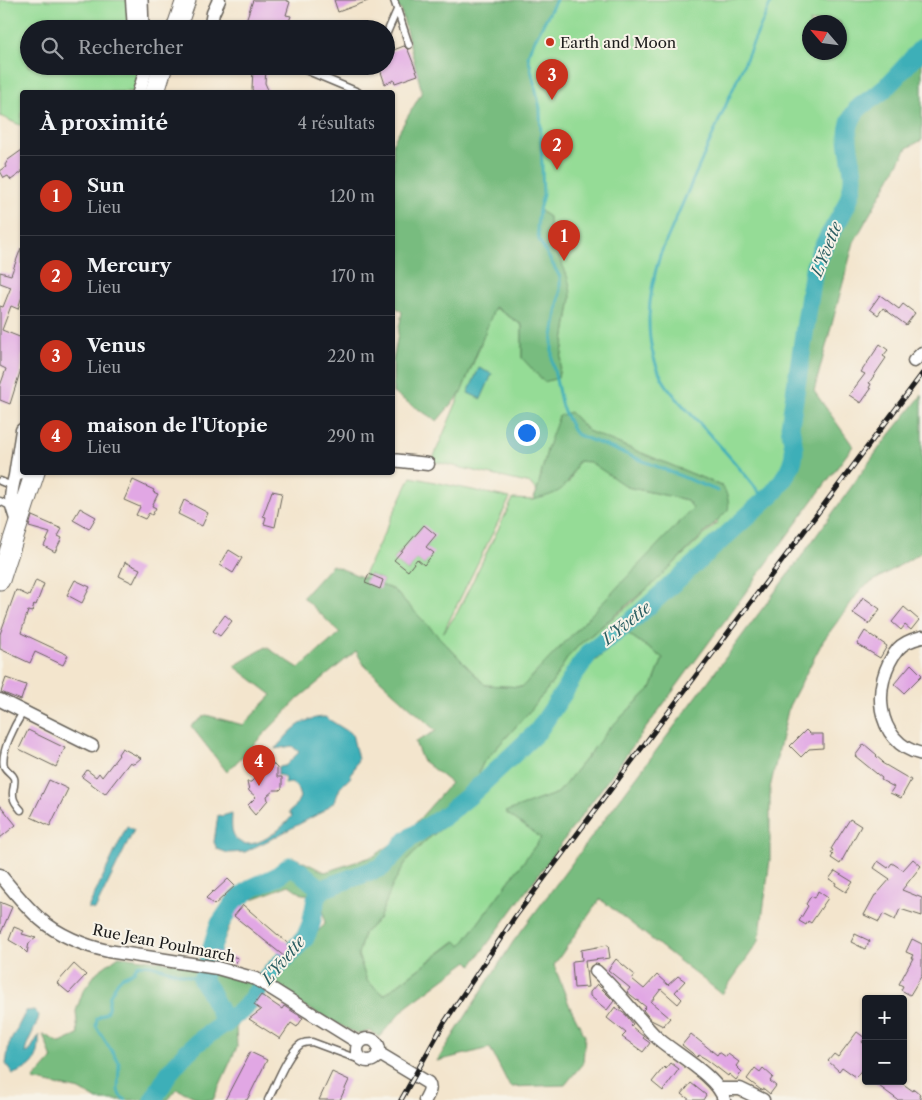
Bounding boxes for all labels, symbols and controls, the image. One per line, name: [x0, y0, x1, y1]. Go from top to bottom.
north arrow: [802, 15, 847, 60]
search box: [20, 20, 395, 75]
place label: Earth and Moon: [560, 33, 677, 52]
icon: search: [38, 34, 66, 62]
text: Rechercher: [78, 36, 183, 59]
marker: Earth and Moon: [544, 36, 556, 48]
pin: 3: [536, 59, 568, 100]
text: À proximité: [40, 110, 168, 135]
text: 4 résultats: [298, 113, 375, 133]
pin: 2: [541, 129, 573, 170]
text: Sun: [87, 174, 125, 197]
text: 1: [52, 186, 60, 206]
text: 120 m: [330, 186, 375, 206]
text: Lieu: [87, 197, 121, 217]
water label: L'Yvette: [805, 218, 846, 281]
pin: 1: [548, 220, 580, 261]
text: Mercury: [87, 254, 171, 277]
text: 2: [51, 266, 61, 286]
text: 170 m: [331, 266, 375, 286]
text: Lieu: [87, 277, 121, 297]
text: Venus: [87, 334, 146, 357]
text: 3: [51, 346, 61, 366]
text: 220 m: [327, 346, 375, 366]
text: Lieu: [87, 357, 121, 377]
text: maison de l'Utopie: [87, 414, 268, 437]
your location: [514, 420, 540, 446]
text: 4: [51, 426, 61, 446]
text: 290 m: [327, 426, 375, 446]
text: Lieu: [87, 437, 121, 457]
water label: L'Yvette: [596, 597, 655, 650]
pin: 4: [243, 745, 275, 786]
street label: Rue Jean Poulmarch: [91, 920, 238, 966]
water label: L'Yvette: [256, 931, 310, 990]
map controls: [862, 995, 907, 1085]
button: +: [862, 995, 907, 1040]
button: −: [862, 1040, 907, 1085]

